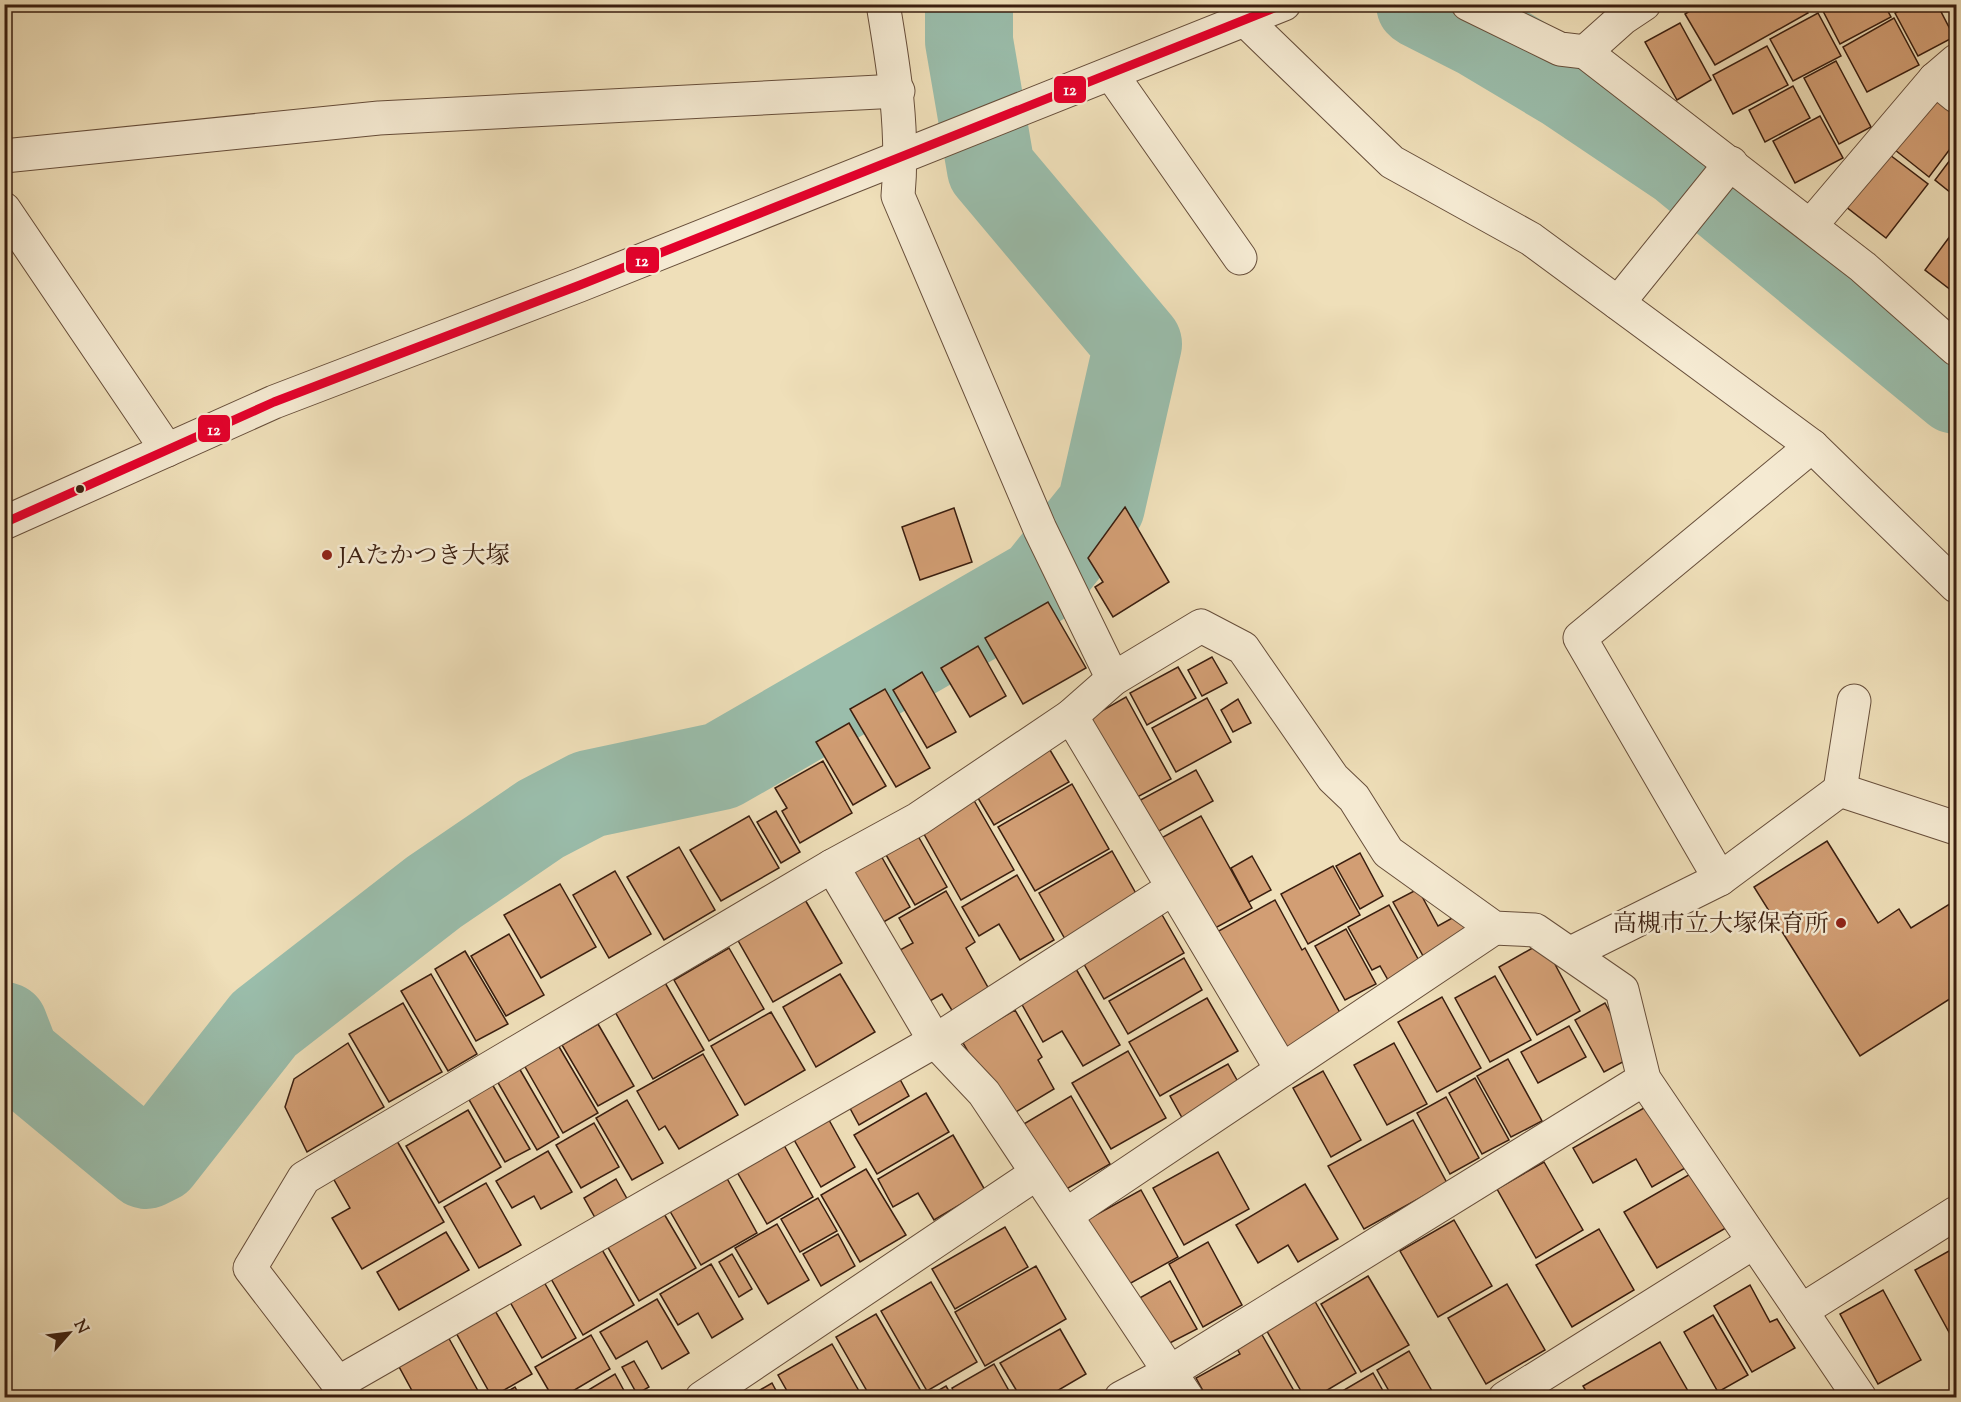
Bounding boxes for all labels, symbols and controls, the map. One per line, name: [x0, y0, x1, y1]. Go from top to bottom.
line badge: 12: [1053, 75, 1087, 104]
text: 12: [1064, 80, 1077, 103]
line badge: 12: [625, 246, 660, 274]
text: 12: [636, 251, 649, 274]
line badge: 12: [197, 414, 231, 443]
text: 12: [208, 420, 221, 443]
unlabelled marker: [74, 483, 86, 495]
place label: JAたかつき大塚: [337, 540, 509, 574]
marker: JAたかつき大塚: [320, 548, 334, 562]
place label: 高槻市立大塚保育所: [1613, 908, 1829, 942]
marker: 高槻市立大塚保育所: [1834, 916, 1848, 930]
north arrow: [39, 1303, 99, 1363]
text: N: [67, 1316, 93, 1338]

